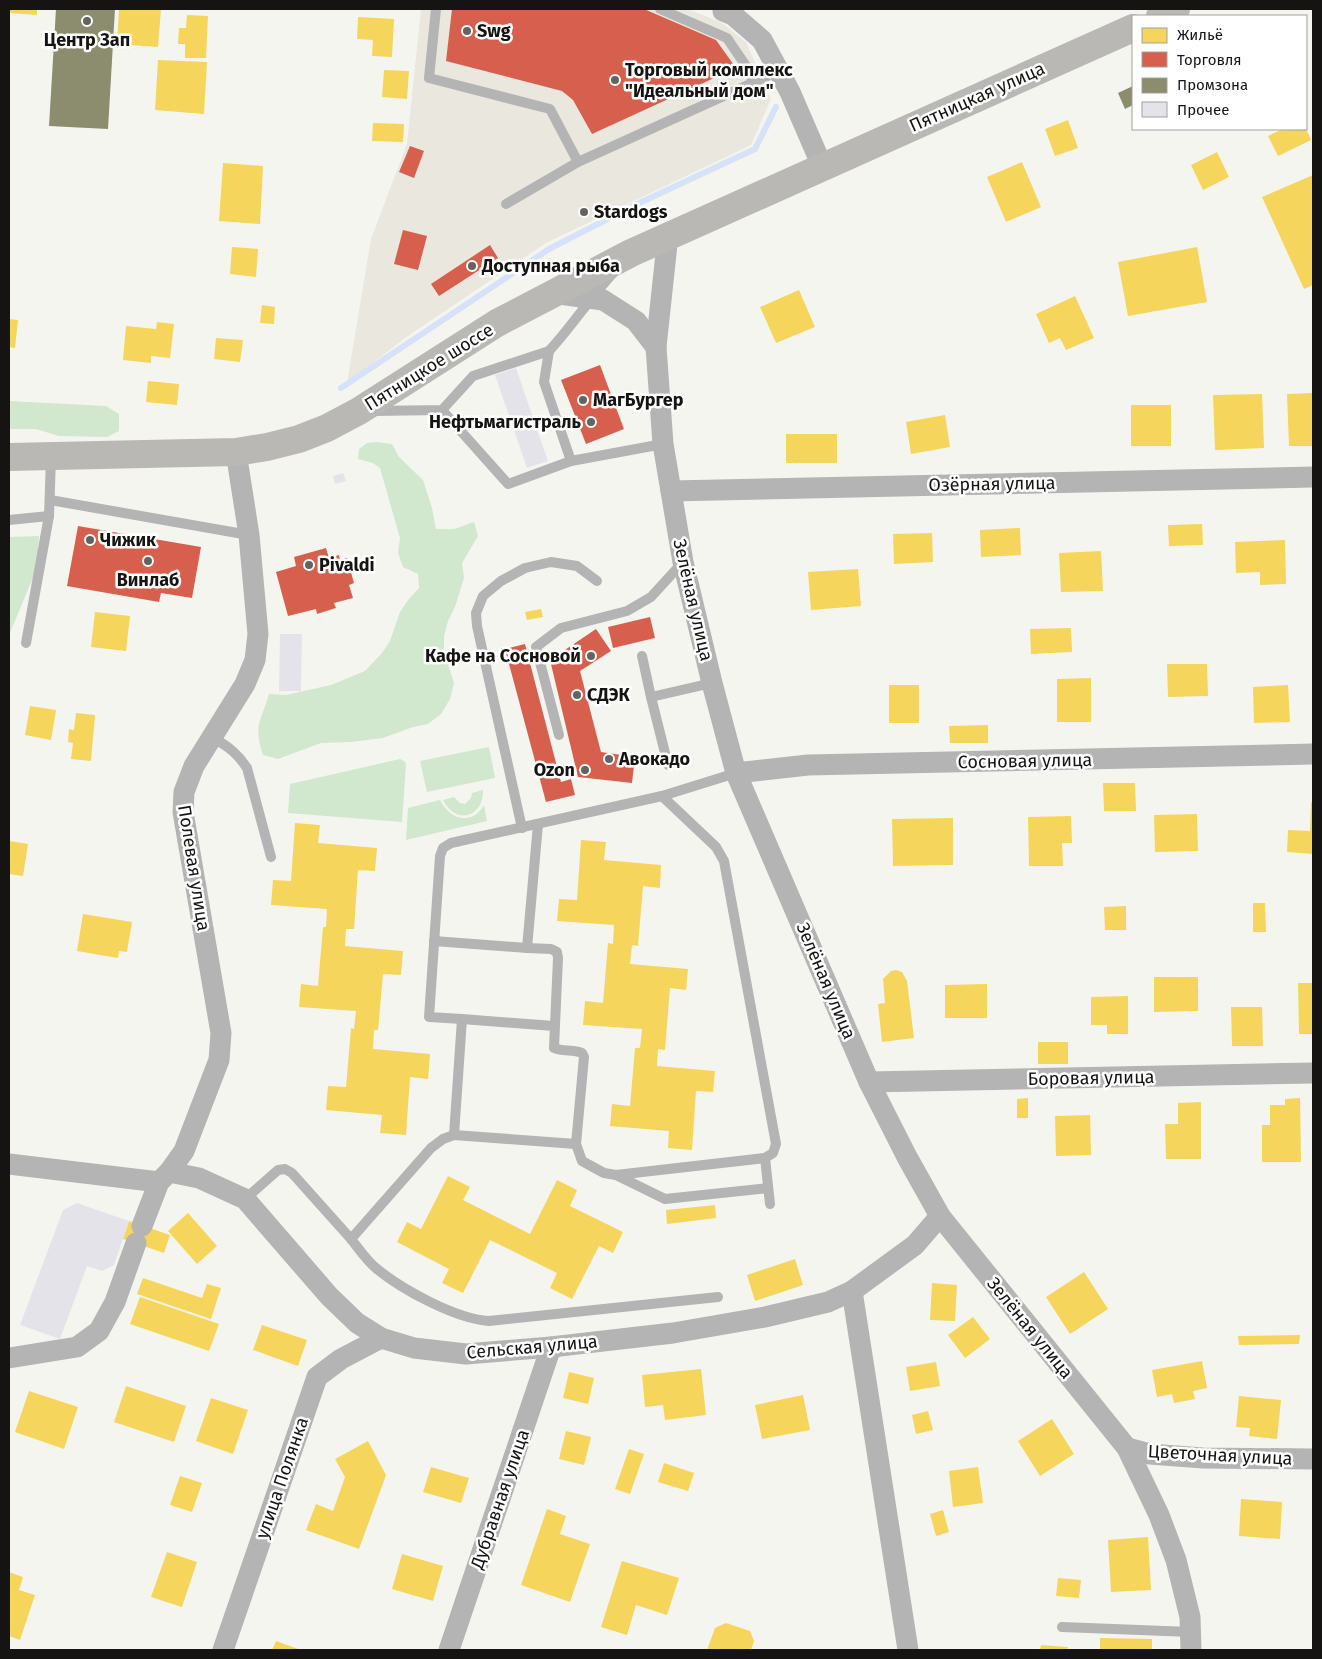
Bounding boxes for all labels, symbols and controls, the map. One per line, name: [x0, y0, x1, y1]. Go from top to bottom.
marker: Центр Зап: [81, 15, 93, 27]
legend: [1132, 15, 1307, 130]
place label: Swg: [477, 20, 511, 42]
marker: Swg: [461, 25, 473, 37]
text: Жильё: [1177, 26, 1223, 44]
place label: Центр Зап: [44, 29, 130, 51]
text: Торговля: [1177, 51, 1242, 69]
street label: Пятницкая улица: [906, 57, 1048, 137]
place label: Торговый комплекс "Идеальный дом": [625, 59, 793, 102]
marker: Торговый комплекс "Идеальный дом": [609, 74, 621, 86]
text: Промзона: [1177, 76, 1248, 94]
text: Прочее: [1177, 101, 1229, 119]
place label: Stardogs: [594, 201, 668, 223]
marker: Stardogs: [578, 206, 590, 218]
place label: Доступная рыба: [481, 255, 620, 277]
marker: Доступная рыба: [466, 260, 478, 272]
street label: Пятницкое шоссе: [361, 319, 497, 415]
place label: МагБургер: [593, 389, 684, 411]
marker: МагБургер: [577, 394, 589, 406]
place label: Нефтьмагистраль: [429, 411, 582, 433]
marker: Нефтьмагистраль: [585, 416, 597, 428]
street label: Озёрная улица: [928, 472, 1056, 496]
place label: Чижик: [100, 529, 156, 551]
marker: Чижик: [84, 534, 96, 546]
street label: Зелёная улица: [668, 537, 718, 663]
place label: Pivaldi: [319, 554, 375, 576]
marker: Винлаб: [142, 555, 154, 567]
marker: Pivaldi: [303, 559, 315, 571]
place label: Винлаб: [117, 569, 179, 591]
place label: Кафе на Сосновой: [425, 645, 581, 667]
marker: Кафе на Сосновой: [585, 650, 597, 662]
place label: СДЭК: [587, 684, 630, 706]
marker: СДЭК: [571, 689, 583, 701]
place label: Авокадо: [618, 748, 690, 770]
street label: Сосновая улица: [958, 749, 1092, 773]
marker: Авокадо: [603, 753, 615, 765]
place label: Ozon: [534, 759, 575, 781]
marker: Ozon: [579, 764, 591, 776]
street label: Полевая улица: [173, 803, 215, 933]
street label: Зелёная улица: [792, 919, 860, 1043]
street label: Боровая улица: [1027, 1066, 1155, 1090]
street label: Зелёная улица: [982, 1273, 1078, 1383]
street label: Сельская улица: [466, 1330, 598, 1364]
street label: улица Полянка: [251, 1414, 313, 1542]
street label: Дубравная улица: [466, 1426, 534, 1573]
street label: Цветочная улица: [1147, 1440, 1293, 1470]

